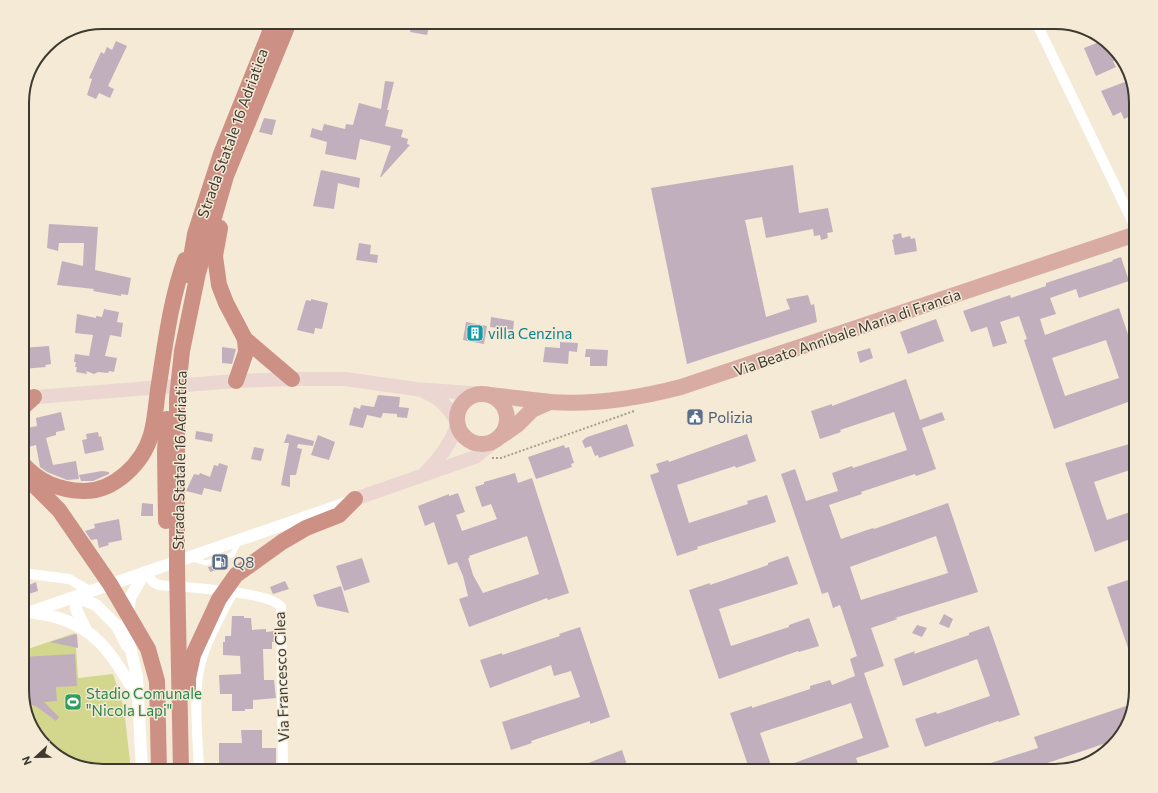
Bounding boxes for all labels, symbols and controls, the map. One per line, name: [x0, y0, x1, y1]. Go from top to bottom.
street label: Strada Statale 16 Adriatica: [193, 46, 271, 220]
street label: Via Beato Annibale Maria di Francia: [731, 285, 963, 379]
building icon: villa Cenzina: [465, 323, 485, 343]
place label: villa Cenzina: [488, 324, 572, 342]
street label: Strada Statale 16 Adriatica: [168, 370, 190, 550]
public building icon: Polizia: [685, 407, 705, 427]
place label: Polizia: [708, 408, 753, 426]
fuel station icon: Q8: [210, 552, 230, 572]
place label: Q8: [233, 553, 254, 571]
street label: Via Francesco Cilea: [270, 611, 292, 743]
place label: Stadio Comunale "Nicola Lapi": [86, 684, 202, 719]
sports icon: Stadio Comunale "Nicola Lapi": [63, 692, 83, 712]
north arrow: [16, 737, 56, 777]
text: N: [19, 755, 34, 767]

